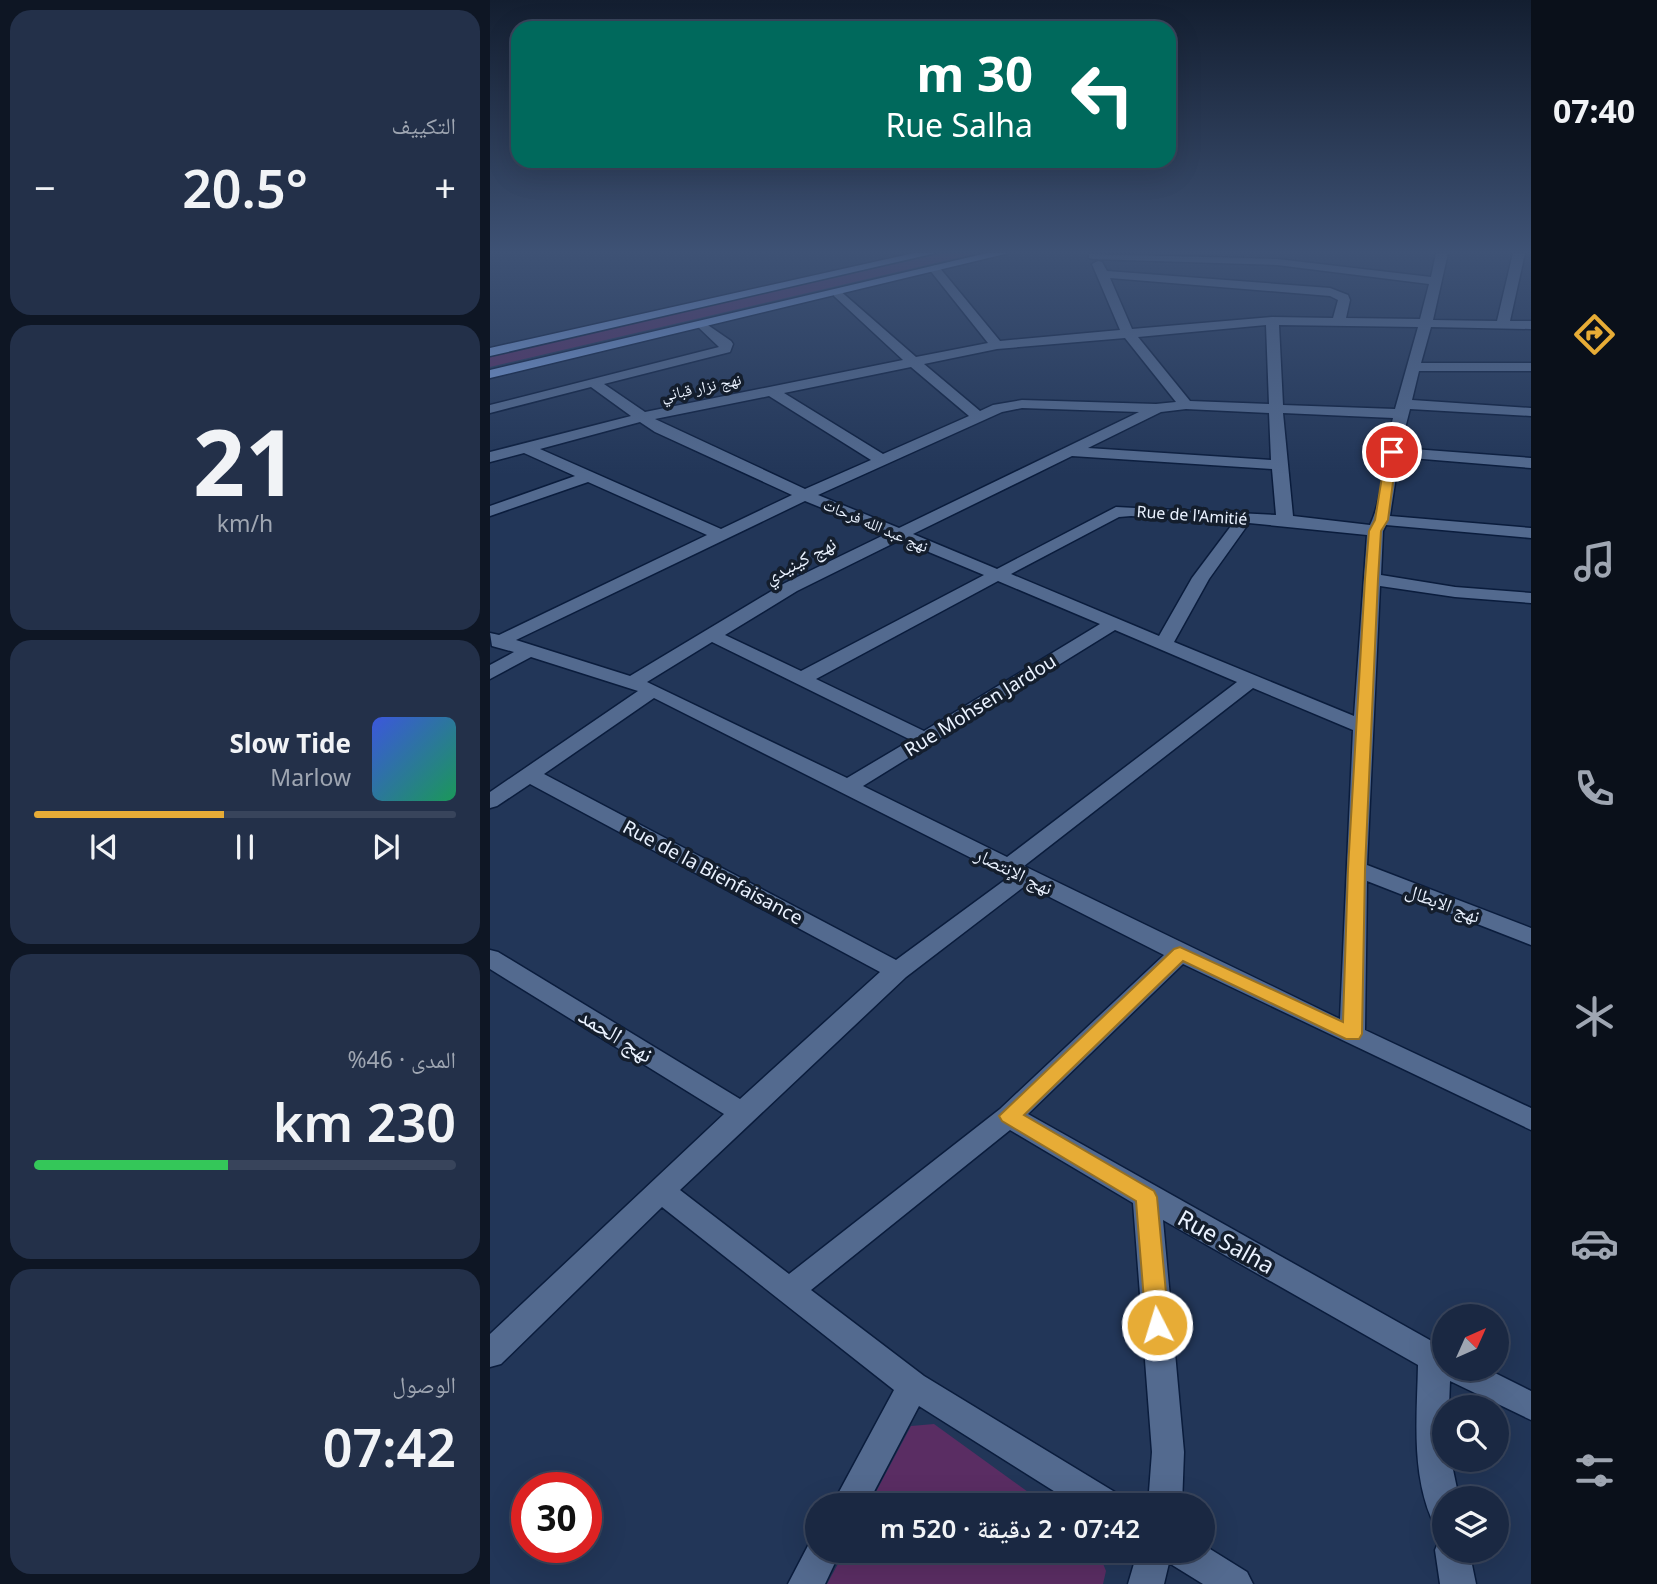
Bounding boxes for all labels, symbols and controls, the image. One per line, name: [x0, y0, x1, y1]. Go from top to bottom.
text: 30 m: [916, 40, 1033, 106]
icon: left: [1057, 49, 1148, 140]
text: 07:40: [1553, 89, 1635, 132]
text: Rue Salha: [885, 103, 1033, 146]
text: التكييف: [391, 109, 456, 141]
text: 20.5°: [182, 152, 308, 223]
text: −: [34, 161, 56, 213]
text: +: [434, 161, 456, 213]
icon: directions: [1570, 310, 1619, 359]
street label: نهج نزار قباني: [659, 368, 743, 408]
text: 21: [193, 399, 297, 523]
pin: [1362, 422, 1422, 482]
icon: arrive: [1373, 433, 1411, 471]
street label: نهج عبد الله فرحات: [820, 493, 932, 557]
street label: Rue de l'Amitié: [1136, 500, 1248, 530]
text: km/h: [217, 507, 273, 539]
street label: نهج كينيدي: [759, 530, 842, 592]
icon: music: [1570, 537, 1619, 586]
street label: Rue Mohsen Jardou: [899, 648, 1061, 762]
text: Slow Tide: [229, 725, 351, 761]
text: Marlow: [270, 761, 351, 793]
icon: phone: [1570, 764, 1619, 813]
street label: Rue de la Bienfaisance: [619, 814, 807, 930]
icon: previous: [85, 828, 123, 866]
icon: pause: [226, 828, 264, 866]
icon: next: [367, 828, 405, 866]
street label: نهج الإنتصار: [970, 841, 1057, 901]
street label: نهج الابطال: [1402, 877, 1484, 929]
icon: climate: [1570, 992, 1619, 1041]
street label: نهج الحمد: [573, 999, 660, 1070]
text: المدى · 46%: [347, 1043, 456, 1075]
text: 230 km: [273, 1086, 456, 1157]
street label: Rue Salha: [1172, 1201, 1281, 1281]
icon: car: [1570, 1219, 1619, 1268]
position arrow: [1120, 1288, 1194, 1362]
north arrow: [1432, 1304, 1508, 1381]
map controls: [1432, 1304, 1509, 1563]
text: الوصول: [392, 1368, 456, 1400]
button: search: [1432, 1395, 1509, 1472]
text: 07:42: [323, 1411, 456, 1482]
icon: filters: [1570, 1446, 1619, 1495]
speed limit sign: 30: [511, 1472, 602, 1563]
button: layers: [1432, 1486, 1509, 1563]
text: 07:42 · 2 دقيقة · 520 m: [880, 1510, 1140, 1546]

